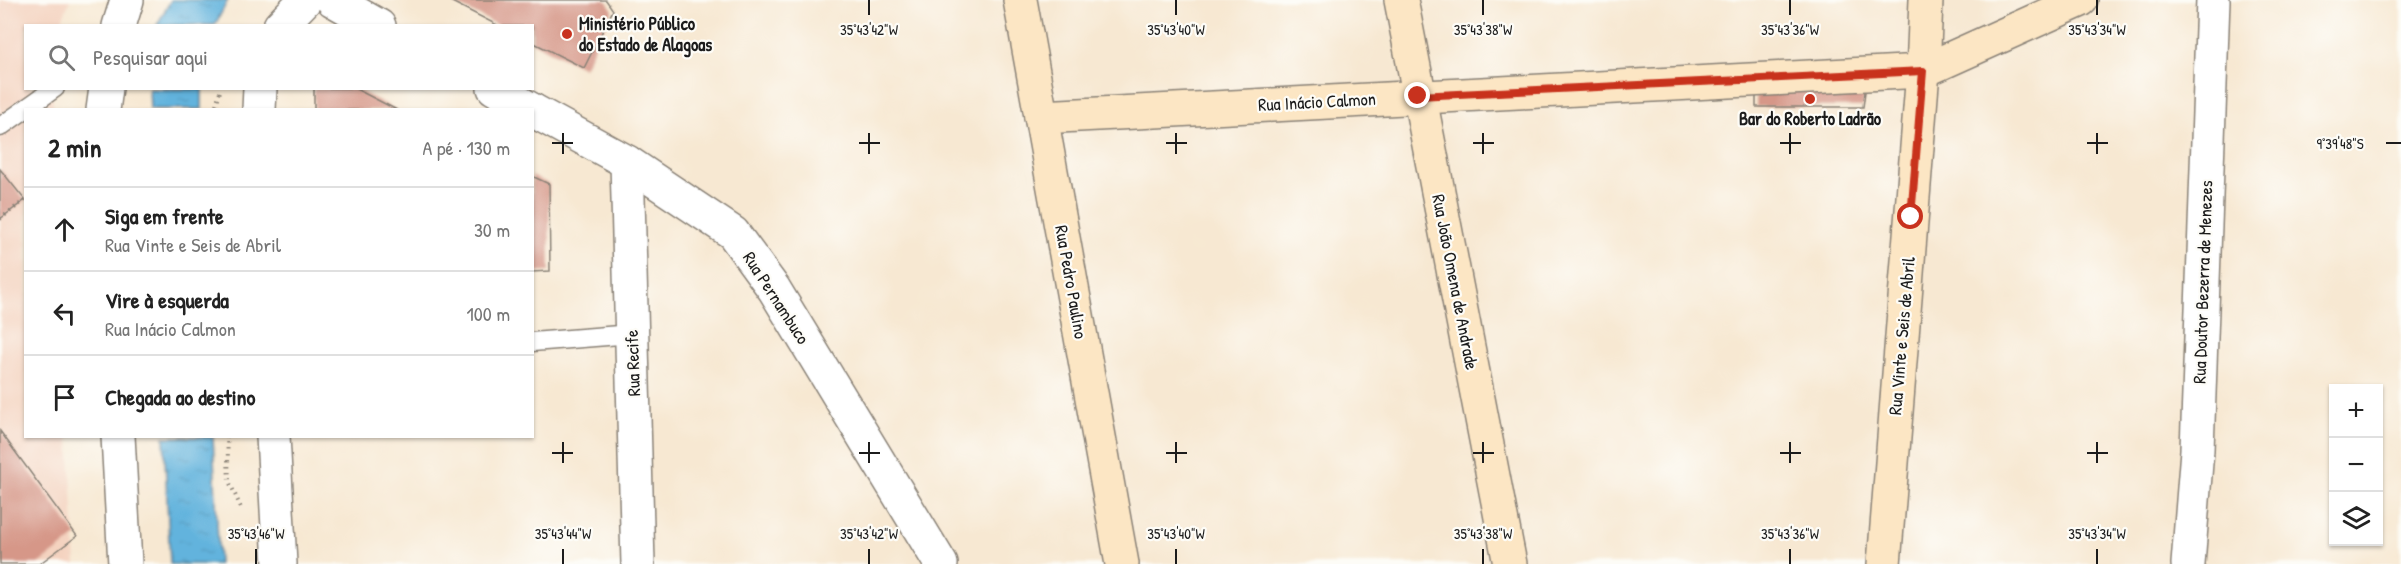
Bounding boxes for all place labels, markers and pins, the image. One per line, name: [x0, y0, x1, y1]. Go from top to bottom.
place label: Ministério Público do Estado de Alagoas: [579, 11, 712, 58]
marker: Ministério Público do Estado de Alagoas: [560, 27, 574, 41]
marker: Bar do Roberto Ladrão: [1803, 92, 1817, 106]
place label: Bar do Roberto Ladrão: [1739, 106, 1882, 131]

